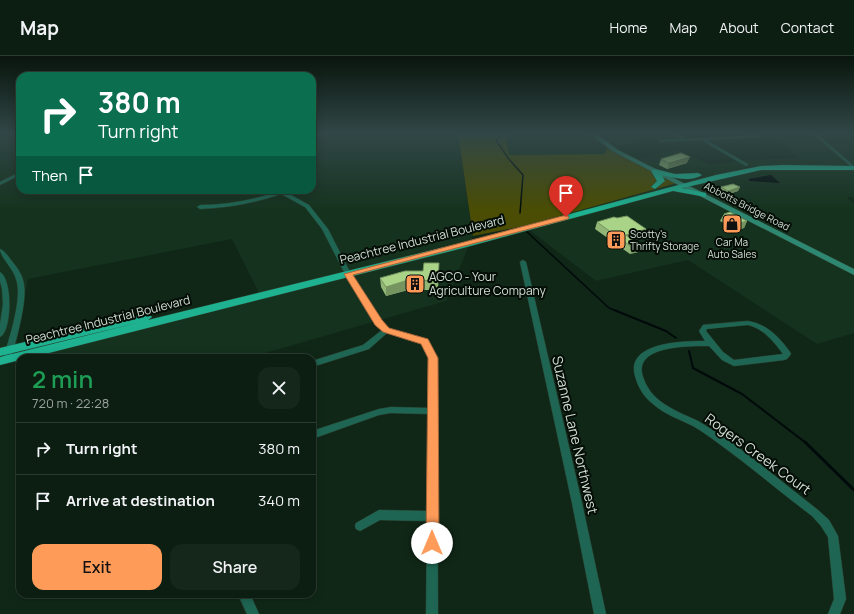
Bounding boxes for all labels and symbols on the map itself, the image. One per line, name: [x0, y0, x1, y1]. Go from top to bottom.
pin: [549, 176, 583, 217]
street label: Abbotts Bridge Road: [702, 178, 792, 234]
street label: Peachtree Industrial Boulevard: [338, 211, 506, 268]
shop icon: Car Ma Auto Sales: [721, 213, 743, 235]
place label: Scotty's Thrifty Storage: [630, 227, 699, 253]
building icon: Scotty's Thrifty Storage: [605, 229, 627, 251]
place label: Car Ma Auto Sales: [707, 235, 757, 261]
place label: AGCO - Your Agriculture Company: [429, 268, 546, 299]
building icon: AGCO - Your Agriculture Company: [404, 273, 426, 295]
street label: Peachtree Industrial Boulevard: [24, 291, 192, 348]
street label: Suzanne Lane Northwest: [548, 354, 603, 516]
street label: Rogers Creek Court: [701, 409, 815, 499]
position arrow: [411, 522, 453, 564]

